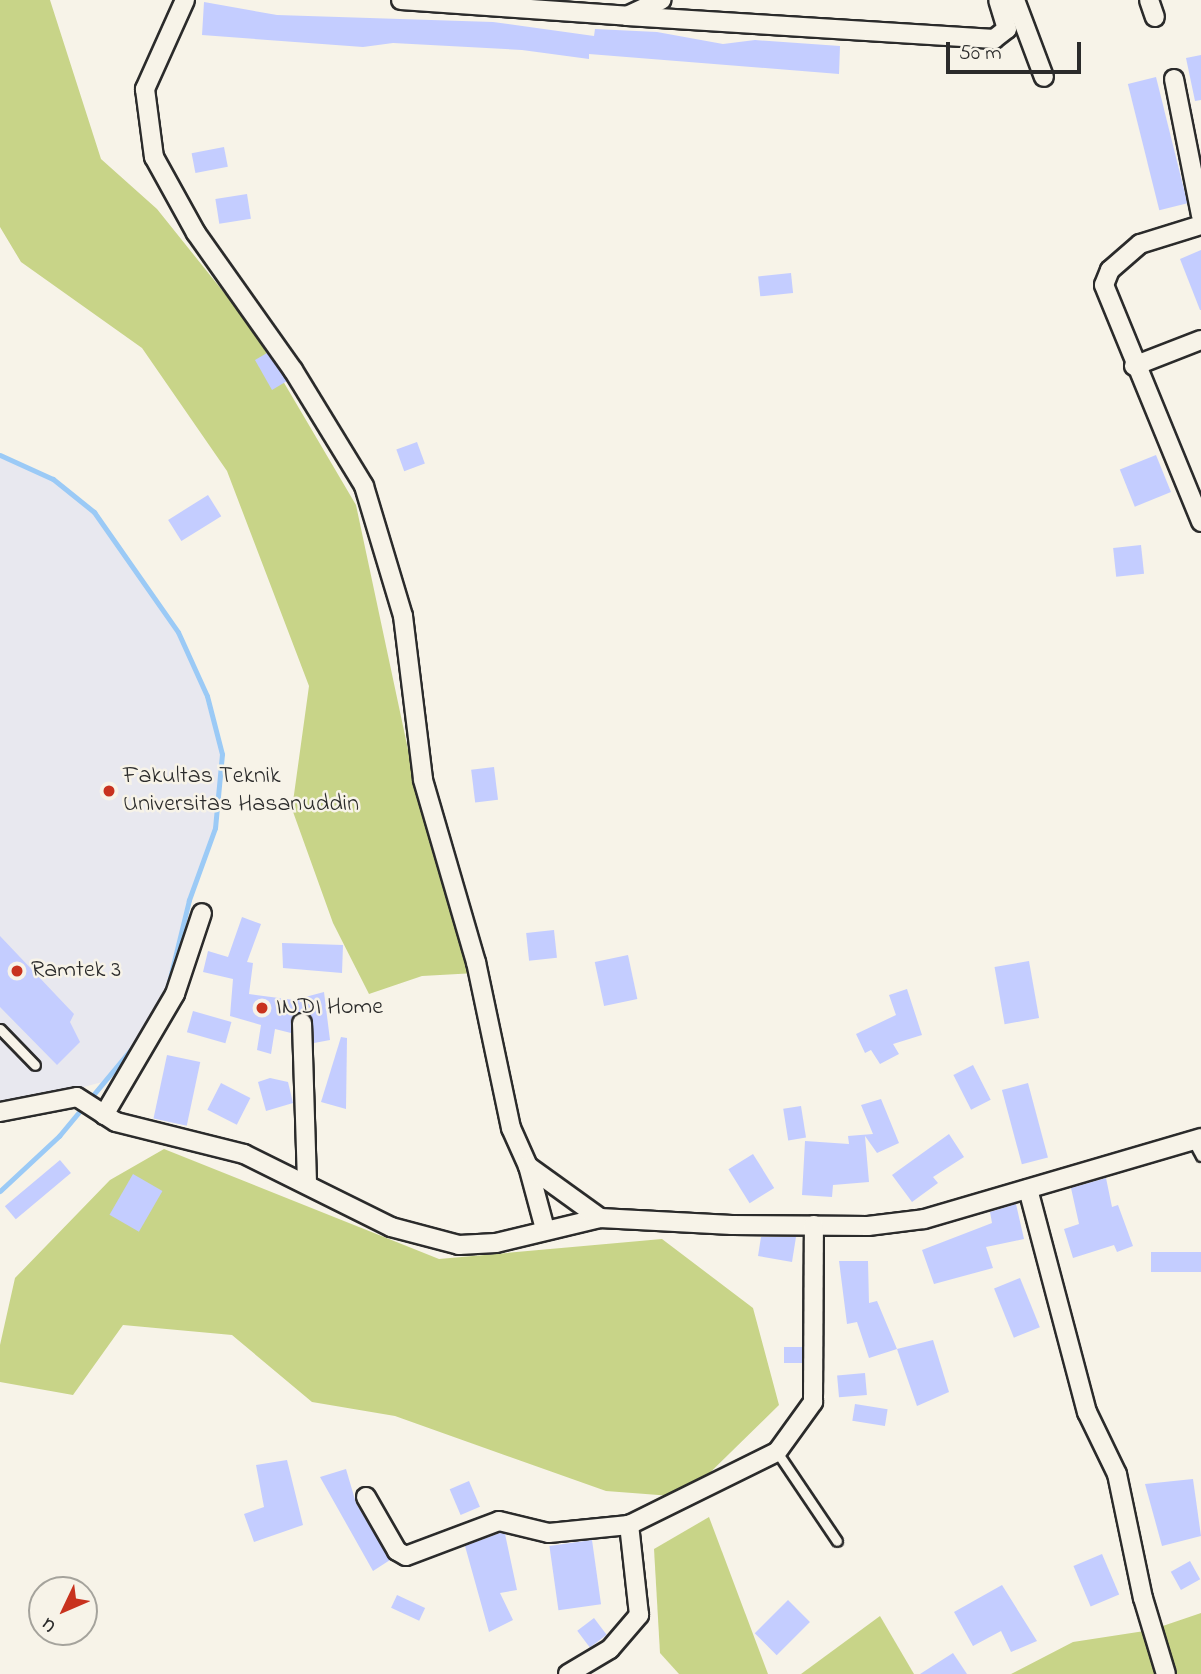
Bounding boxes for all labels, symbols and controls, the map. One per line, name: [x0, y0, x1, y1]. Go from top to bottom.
scale bar: [949, 28, 1084, 72]
text: 50 m: [959, 39, 1002, 69]
place label: Fakultas Teknik Universitas Hasanuddin: [123, 763, 359, 819]
marker: Fakultas Teknik Universitas Hasanuddin: [101, 783, 117, 799]
place label: Ramtek 3: [31, 957, 121, 985]
marker: Ramtek 3: [9, 963, 25, 979]
place label: INDI Home: [276, 994, 383, 1022]
marker: INDI Home: [254, 1000, 270, 1016]
north arrow: [28, 1576, 98, 1646]
text: U: [35, 1611, 63, 1638]

